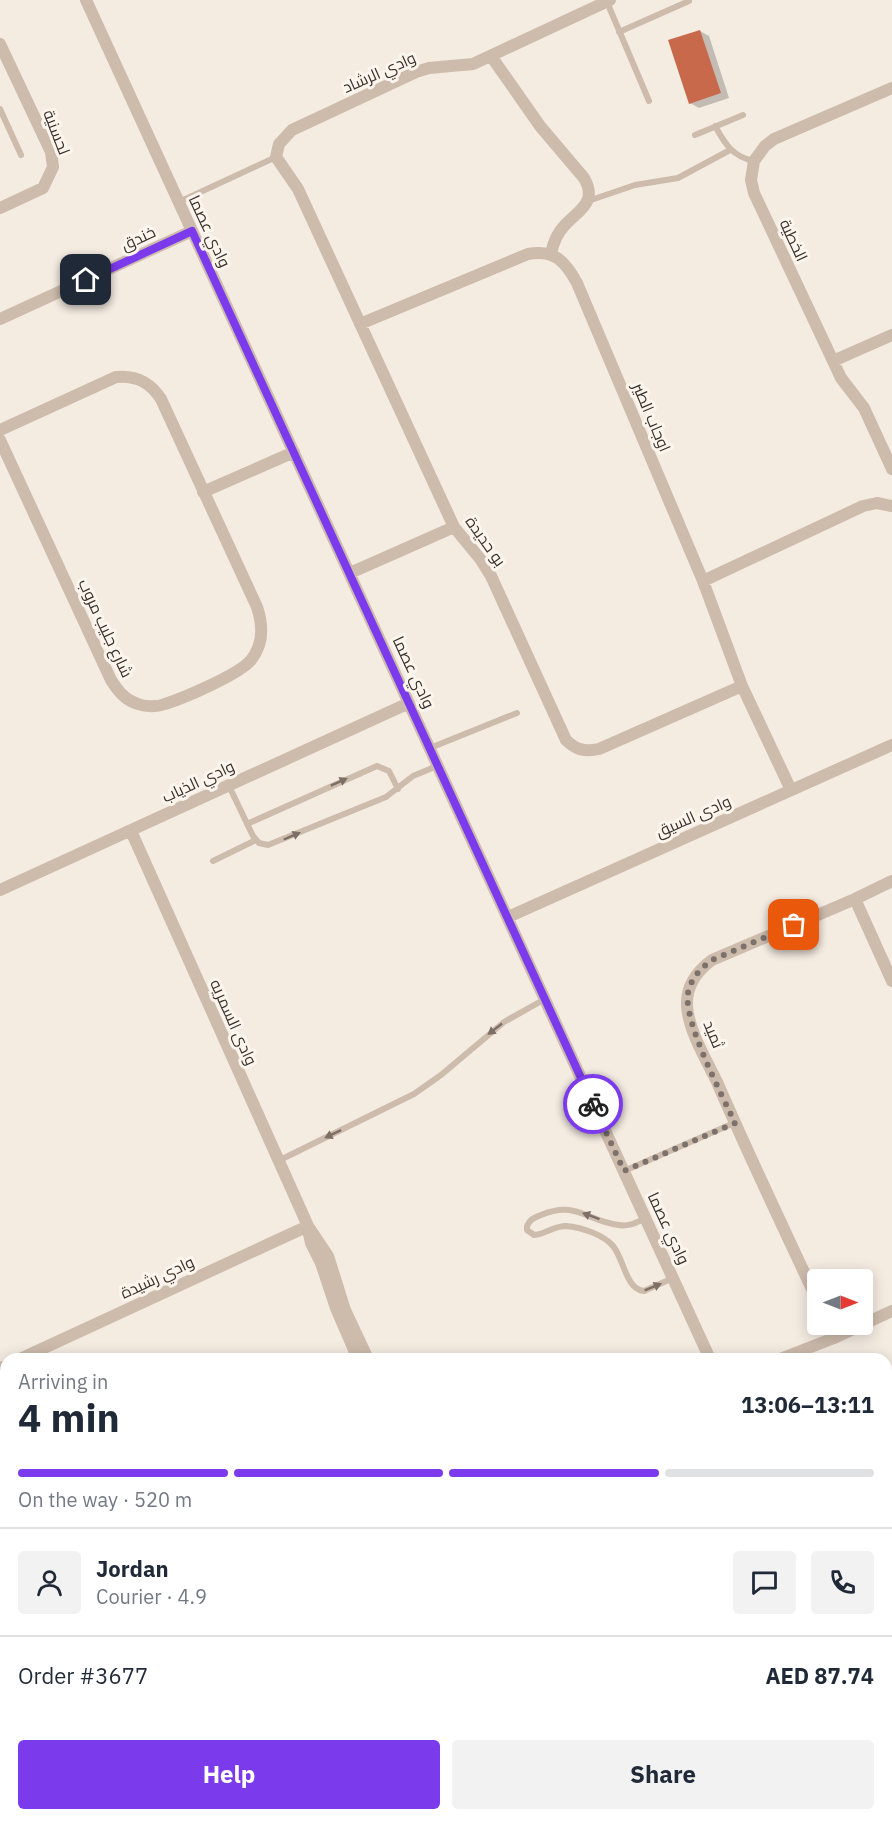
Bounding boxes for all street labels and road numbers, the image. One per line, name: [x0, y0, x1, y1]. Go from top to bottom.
street label: وادي الرشاد: [339, 47, 420, 101]
street label: لحسنية: [39, 107, 75, 157]
street label: وادي عصما: [181, 192, 235, 272]
street label: الخطية: [776, 216, 812, 264]
street label: خندق: [117, 221, 159, 256]
street label: اوجاب الطير: [628, 378, 676, 455]
street label: بو حديدة: [461, 512, 511, 570]
street label: شارع جليب مروب: [73, 575, 138, 681]
street label: وادي عصما: [385, 633, 439, 713]
street label: وادي الذياب: [159, 756, 239, 810]
street label: وادى السيق: [652, 791, 734, 842]
street label: وادى السمريه: [205, 976, 262, 1068]
street label: ثميد: [699, 1017, 729, 1052]
street label: وادي عصما: [640, 1189, 694, 1269]
street label: وادي رشيدة: [117, 1251, 199, 1306]

